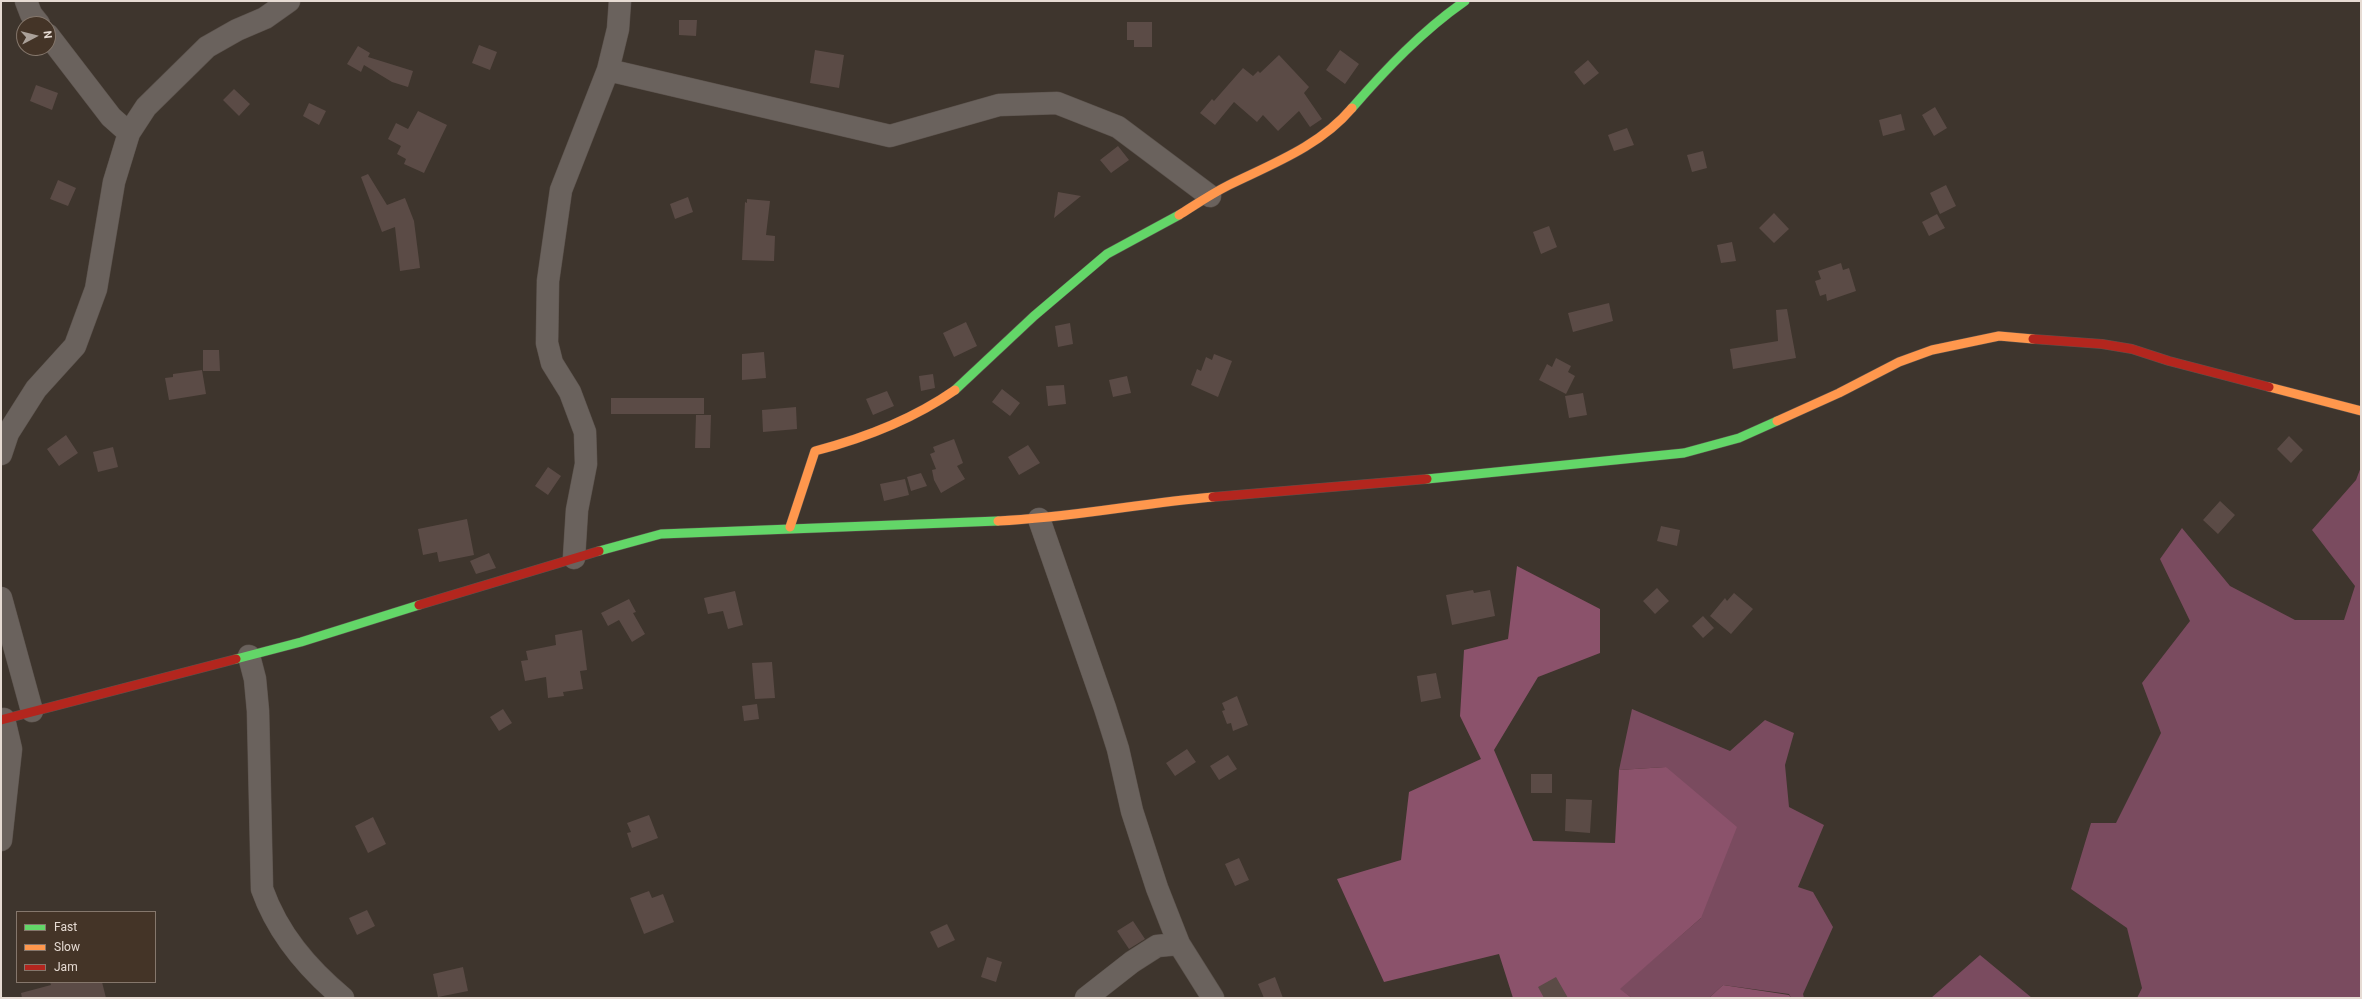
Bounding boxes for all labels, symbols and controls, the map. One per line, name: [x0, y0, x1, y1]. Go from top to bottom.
north arrow: [16, 16, 56, 56]
text: N: [40, 30, 54, 39]
legend: [16, 911, 156, 983]
text: Fast: [54, 920, 77, 934]
text: Slow: [54, 940, 80, 954]
text: Jam: [54, 960, 78, 974]

